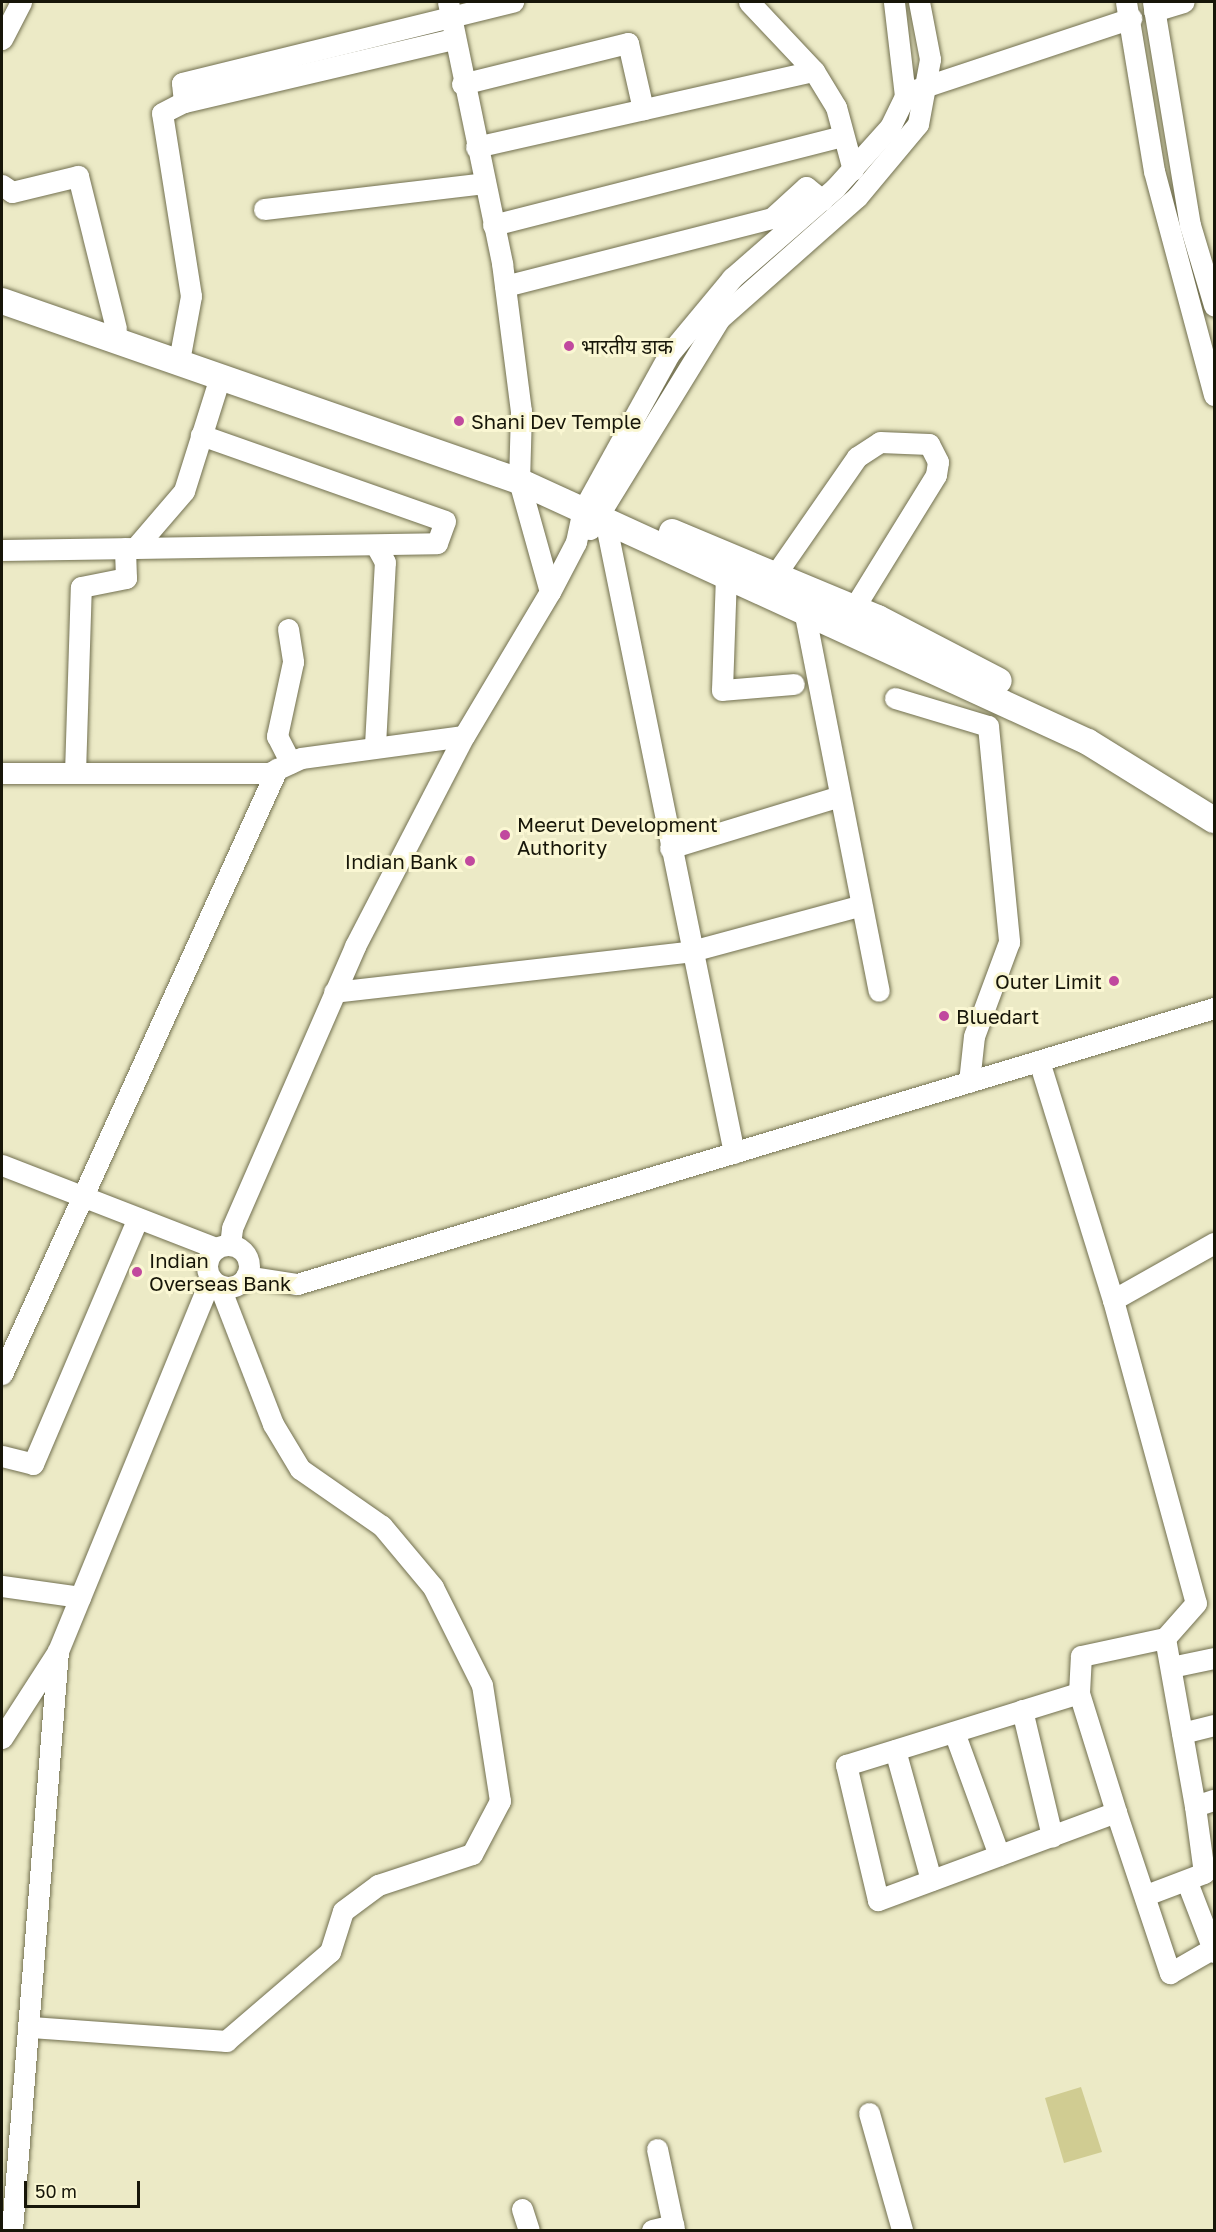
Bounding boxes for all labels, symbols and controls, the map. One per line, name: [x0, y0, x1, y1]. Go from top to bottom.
place label: भारतीय डाक: [581, 334, 673, 358]
marker: भारतीय डाक: [562, 339, 576, 353]
place label: Shani Dev Temple: [471, 409, 641, 433]
marker: Shani Dev Temple: [452, 414, 466, 428]
place label: Meerut Development Authority: [517, 812, 718, 859]
marker: Meerut Development Authority: [498, 828, 512, 842]
place label: Indian Bank: [345, 849, 458, 873]
marker: Indian Bank: [463, 854, 477, 868]
place label: Outer Limit: [995, 969, 1102, 993]
marker: Outer Limit: [1107, 974, 1121, 988]
place label: Bluedart: [956, 1004, 1039, 1028]
marker: Bluedart: [937, 1009, 951, 1023]
place label: Indian Overseas Bank: [149, 1248, 291, 1295]
marker: Indian Overseas Bank: [130, 1265, 144, 1279]
scale bar: [27, 2169, 142, 2207]
text: 50 m: [35, 2180, 77, 2202]

